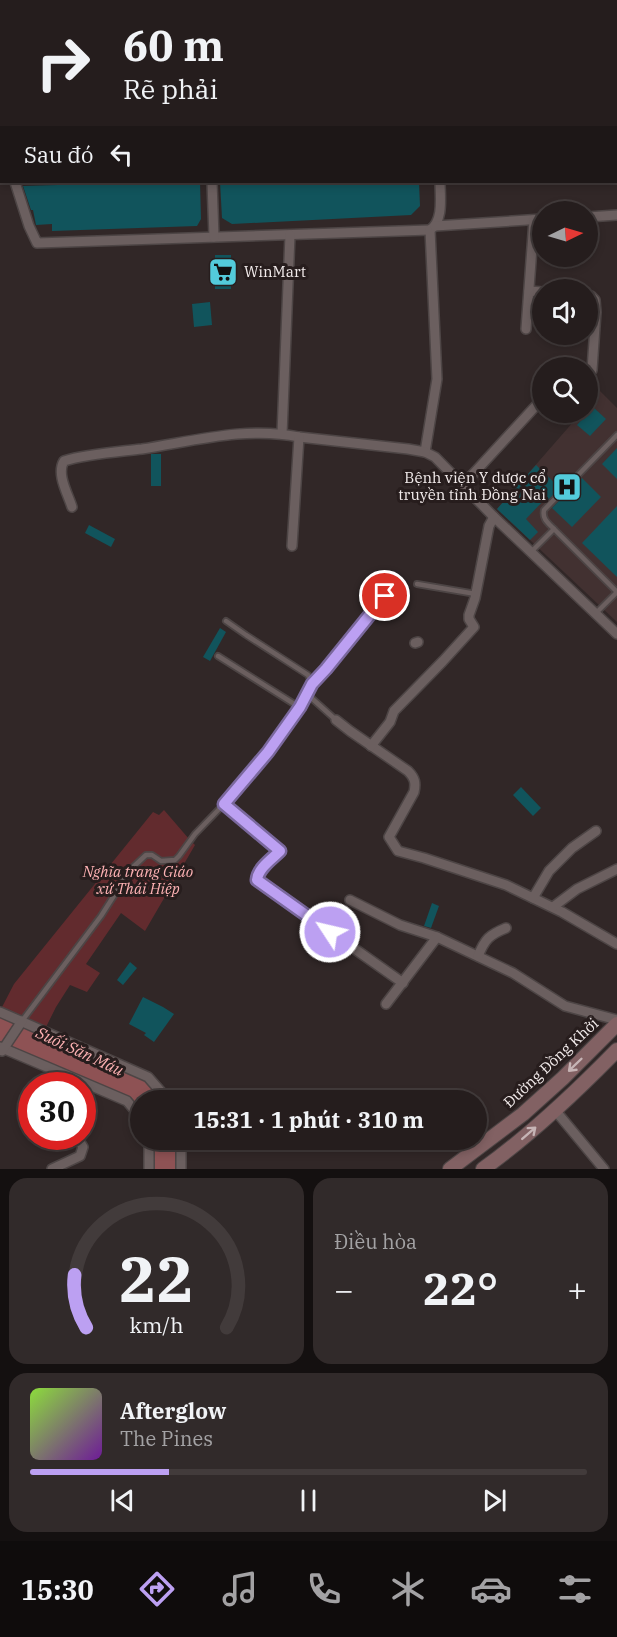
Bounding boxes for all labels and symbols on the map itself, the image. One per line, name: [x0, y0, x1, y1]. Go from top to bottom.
north arrow: [532, 201, 598, 267]
supermarket icon: WinMart: [207, 256, 239, 288]
place label: WinMart: [244, 262, 306, 281]
place label: Bệnh viện Y dược cổ truyền tỉnh Đồng Nai: [398, 468, 546, 504]
hospital icon: Bệnh viện Y dược cổ truyền tỉnh Đồng Nai: [551, 471, 583, 503]
pin: [359, 570, 410, 621]
park label: Nghĩa trang Giáo xứ Thái Hiệp: [82, 862, 193, 898]
position arrow: [298, 900, 362, 964]
street label: Đường Đồng Khởi: [499, 1014, 602, 1112]
water label: Suối Săn Máu: [32, 1022, 127, 1080]
one-way arrow: [568, 1058, 583, 1073]
speed limit sign: 30: [18, 1072, 96, 1150]
one-way arrow: [521, 1127, 537, 1140]

